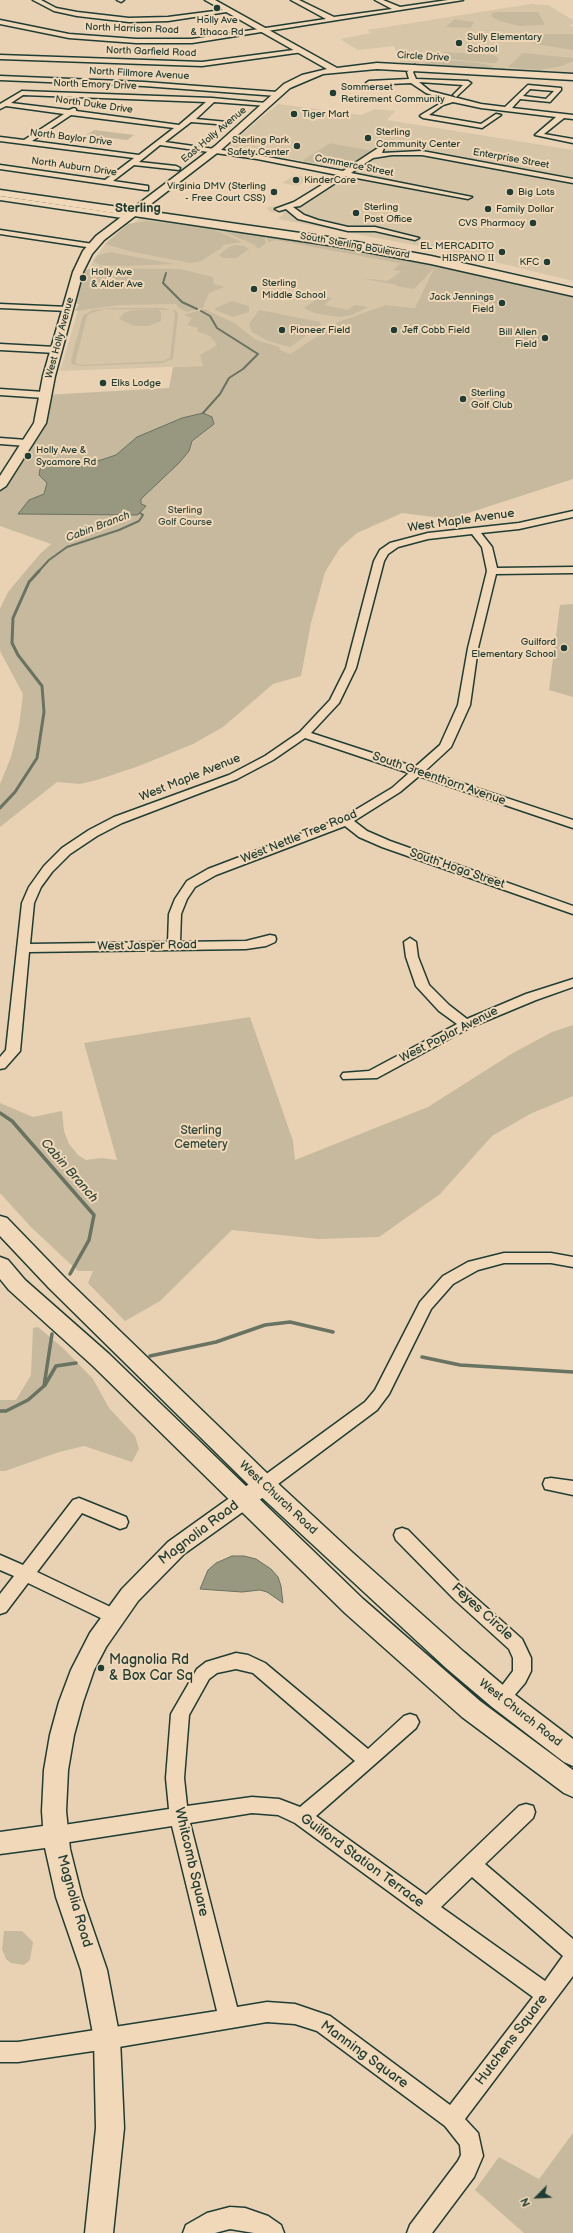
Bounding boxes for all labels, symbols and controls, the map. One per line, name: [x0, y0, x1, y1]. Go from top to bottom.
marker: Holly Ave & Ithaca Rd: [212, 3, 222, 13]
place label: Holly Ave & Ithaca Rd: [190, 14, 244, 38]
street label: North Harrison Road: [85, 21, 179, 37]
place label: Sully Elementary School: [467, 31, 542, 54]
marker: Sully Elementary School: [454, 38, 464, 48]
street label: North Garfield Road: [106, 44, 196, 60]
street label: Circle Drive: [396, 50, 450, 64]
street label: North Fillmore Avenue: [88, 65, 190, 83]
street label: North Emory Drive: [53, 78, 137, 92]
place label: Sommerset Retirement Community: [341, 81, 445, 104]
marker: Sommerset Retirement Community: [328, 88, 338, 98]
street label: North Duke Drive: [55, 94, 133, 116]
street label: East Holly Avenue: [179, 104, 249, 166]
place label: Tiger Mart: [302, 108, 349, 120]
marker: Tiger Mart: [289, 109, 299, 119]
place label: Sterling Community Center: [376, 126, 460, 150]
street label: North Baylor Drive: [29, 127, 113, 149]
marker: Sterling Community Center: [363, 133, 373, 143]
place label: Sterling Park Safety Center: [227, 134, 289, 158]
marker: Sterling Park Safety Center: [292, 141, 302, 151]
street label: Enterprise Street: [472, 146, 550, 172]
street label: Commerce Street: [314, 152, 394, 180]
street label: North Auburn Drive: [30, 155, 118, 179]
place label: KinderCare: [304, 174, 356, 186]
marker: KinderCare: [291, 175, 301, 185]
place label: Virginia DMV (Sterling - Free Court CSS): [167, 180, 266, 204]
place label: Big Lots: [518, 186, 555, 198]
marker: Virginia DMV (Sterling - Free Court CSS): [269, 187, 279, 197]
marker: Big Lots: [505, 187, 515, 197]
district label: Sterling: [115, 201, 161, 217]
place label: Sterling Post Office: [364, 201, 412, 224]
place label: Family Dollar: [496, 203, 554, 215]
marker: Family Dollar: [483, 204, 493, 214]
marker: Sterling Post Office: [351, 208, 361, 218]
place label: CVS Pharmacy: [458, 217, 525, 229]
marker: CVS Pharmacy: [528, 218, 538, 228]
street label: South Sterling Boulevard: [299, 230, 411, 262]
place label: EL MERCADITO HISPANO II: [420, 240, 494, 264]
marker: EL MERCADITO HISPANO II: [497, 247, 507, 257]
place label: KFC: [519, 256, 539, 268]
marker: KFC: [542, 257, 552, 267]
place label: Holly Ave & Alder Ave: [91, 266, 143, 290]
marker: Holly Ave & Alder Ave: [78, 273, 88, 283]
place label: Sterling Middle School: [262, 277, 326, 300]
marker: Sterling Middle School: [249, 284, 259, 294]
place label: Jack Jennings Field: [429, 291, 494, 314]
street label: West Holly Avenue: [43, 296, 77, 380]
marker: Jack Jennings Field: [497, 298, 507, 308]
place label: Pioneer Field: [290, 324, 350, 336]
place label: Jeff Cobb Field: [402, 324, 470, 336]
marker: Pioneer Field: [277, 325, 287, 335]
marker: Jeff Cobb Field: [389, 325, 399, 335]
place label: Bill Allen Field: [499, 326, 537, 350]
marker: Bill Allen Field: [540, 333, 550, 343]
place label: Elks Lodge: [111, 377, 161, 389]
marker: Elks Lodge: [98, 378, 108, 388]
place label: Sterling Golf Club: [471, 387, 513, 410]
marker: Sterling Golf Club: [458, 394, 468, 404]
place label: Holly Ave & Sycamore Rd: [36, 444, 96, 468]
marker: Holly Ave & Sycamore Rd: [23, 451, 33, 461]
park label: Sterling Golf Course: [158, 504, 212, 528]
street label: West Maple Avenue: [407, 506, 515, 536]
water label: Cabin Branch: [64, 509, 132, 545]
place label: Guilford Elementary School: [471, 636, 556, 660]
marker: Guilford Elementary School: [559, 643, 569, 653]
street label: South Greenthorn Avenue: [370, 749, 508, 809]
street label: West Maple Avenue: [137, 751, 243, 805]
street label: West Nettle Tree Road: [239, 807, 359, 867]
street label: South Hoga Street: [408, 846, 506, 892]
street label: West Jasper Road: [97, 938, 197, 954]
street label: West Poplar Avenue: [397, 1004, 501, 1066]
park label: Sterling Cemetery: [174, 1124, 228, 1152]
water label: Cabin Branch: [37, 1136, 101, 1206]
street label: West Church Road: [236, 1458, 320, 1538]
street label: Magnolia Road: [156, 1497, 242, 1569]
street label: Feyes Circle: [448, 1580, 516, 1644]
place label: Magnolia Rd & Box Car Sq: [109, 1652, 193, 1684]
marker: Magnolia Rd & Box Car Sq: [96, 1663, 106, 1673]
street label: West Church Road: [476, 1676, 564, 1750]
street label: Whitcomb Square: [170, 1806, 212, 1918]
street label: Guilford Station Terrace: [297, 1810, 427, 1912]
street label: Magnolia Road: [53, 1853, 95, 1949]
street label: Hutchens Square: [472, 1991, 552, 2089]
street label: Manning Square: [317, 2018, 411, 2092]
north arrow: [517, 2177, 557, 2217]
text: N: [518, 2196, 533, 2209]

